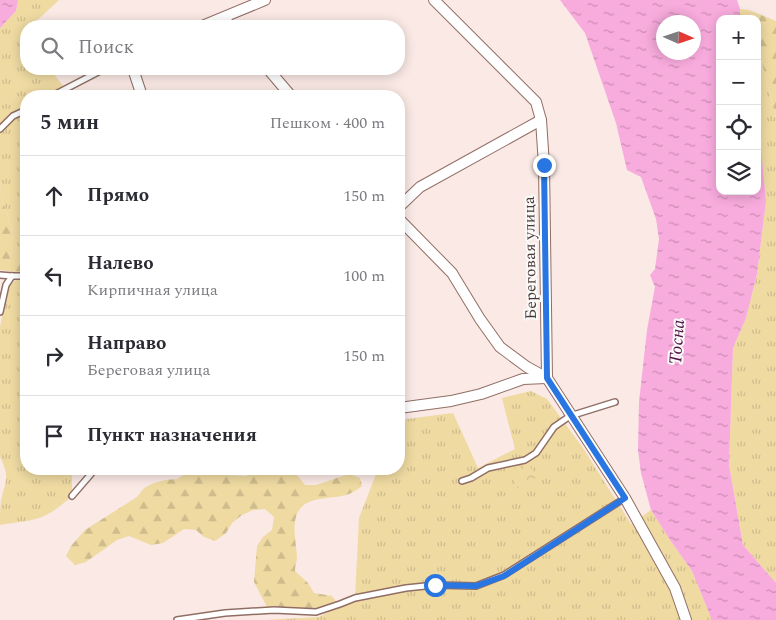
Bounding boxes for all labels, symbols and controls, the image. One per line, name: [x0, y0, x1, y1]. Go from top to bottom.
north arrow: [656, 15, 701, 60]
map controls: [716, 15, 761, 195]
button: +: [716, 15, 761, 60]
search box: [20, 20, 405, 75]
text: Поиск: [78, 33, 134, 62]
icon: search: [38, 34, 66, 62]
button: −: [716, 60, 761, 105]
button: locate: [716, 105, 761, 150]
text: 5 мин: [40, 107, 99, 139]
text: Пешком · 400 m: [270, 111, 385, 135]
button: layers: [716, 150, 761, 195]
route end: [533, 154, 556, 177]
text: Прямо: [87, 181, 149, 210]
icon: ahead: [40, 182, 68, 210]
text: 150 m: [343, 184, 385, 208]
street label: Береговая улица: [517, 196, 543, 320]
text: Налево: [87, 249, 154, 278]
icon: left: [40, 262, 68, 290]
text: 100 m: [343, 264, 385, 288]
text: Кирпичная улица: [87, 278, 218, 302]
water label: Тосна: [662, 319, 692, 365]
text: Направо: [87, 329, 166, 358]
icon: right: [40, 342, 68, 370]
text: 150 m: [343, 344, 385, 368]
text: Береговая улица: [87, 358, 210, 382]
text: Пункт назначения: [87, 421, 257, 450]
icon: arrive: [40, 422, 68, 450]
route start: [424, 574, 447, 597]

